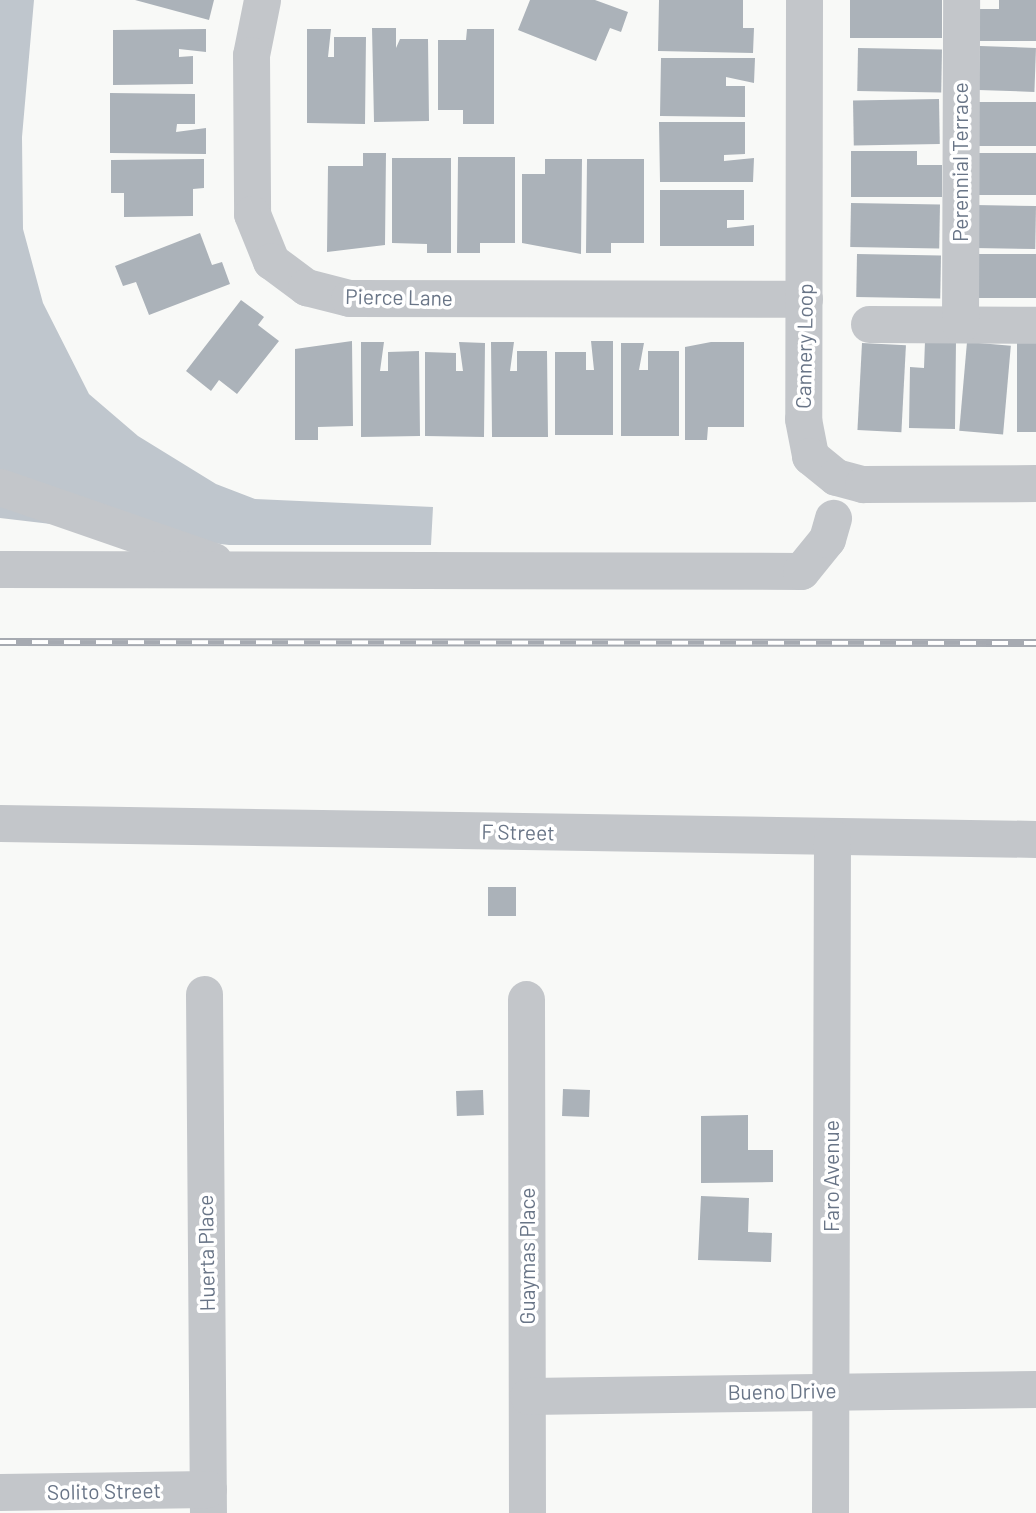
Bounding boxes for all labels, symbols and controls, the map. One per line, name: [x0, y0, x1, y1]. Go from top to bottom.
street label: Perennial Terrace: [947, 82, 973, 242]
street label: Pierce Lane: [345, 283, 453, 311]
street label: Cannery Loop: [790, 283, 818, 409]
street label: F Street: [481, 819, 555, 845]
street label: Faro Avenue: [818, 1120, 844, 1232]
street label: Guaymas Place: [514, 1188, 540, 1324]
street label: Huerta Place: [192, 1194, 220, 1312]
street label: Bueno Drive: [727, 1377, 837, 1405]
street label: Solito Street: [47, 1477, 161, 1505]

